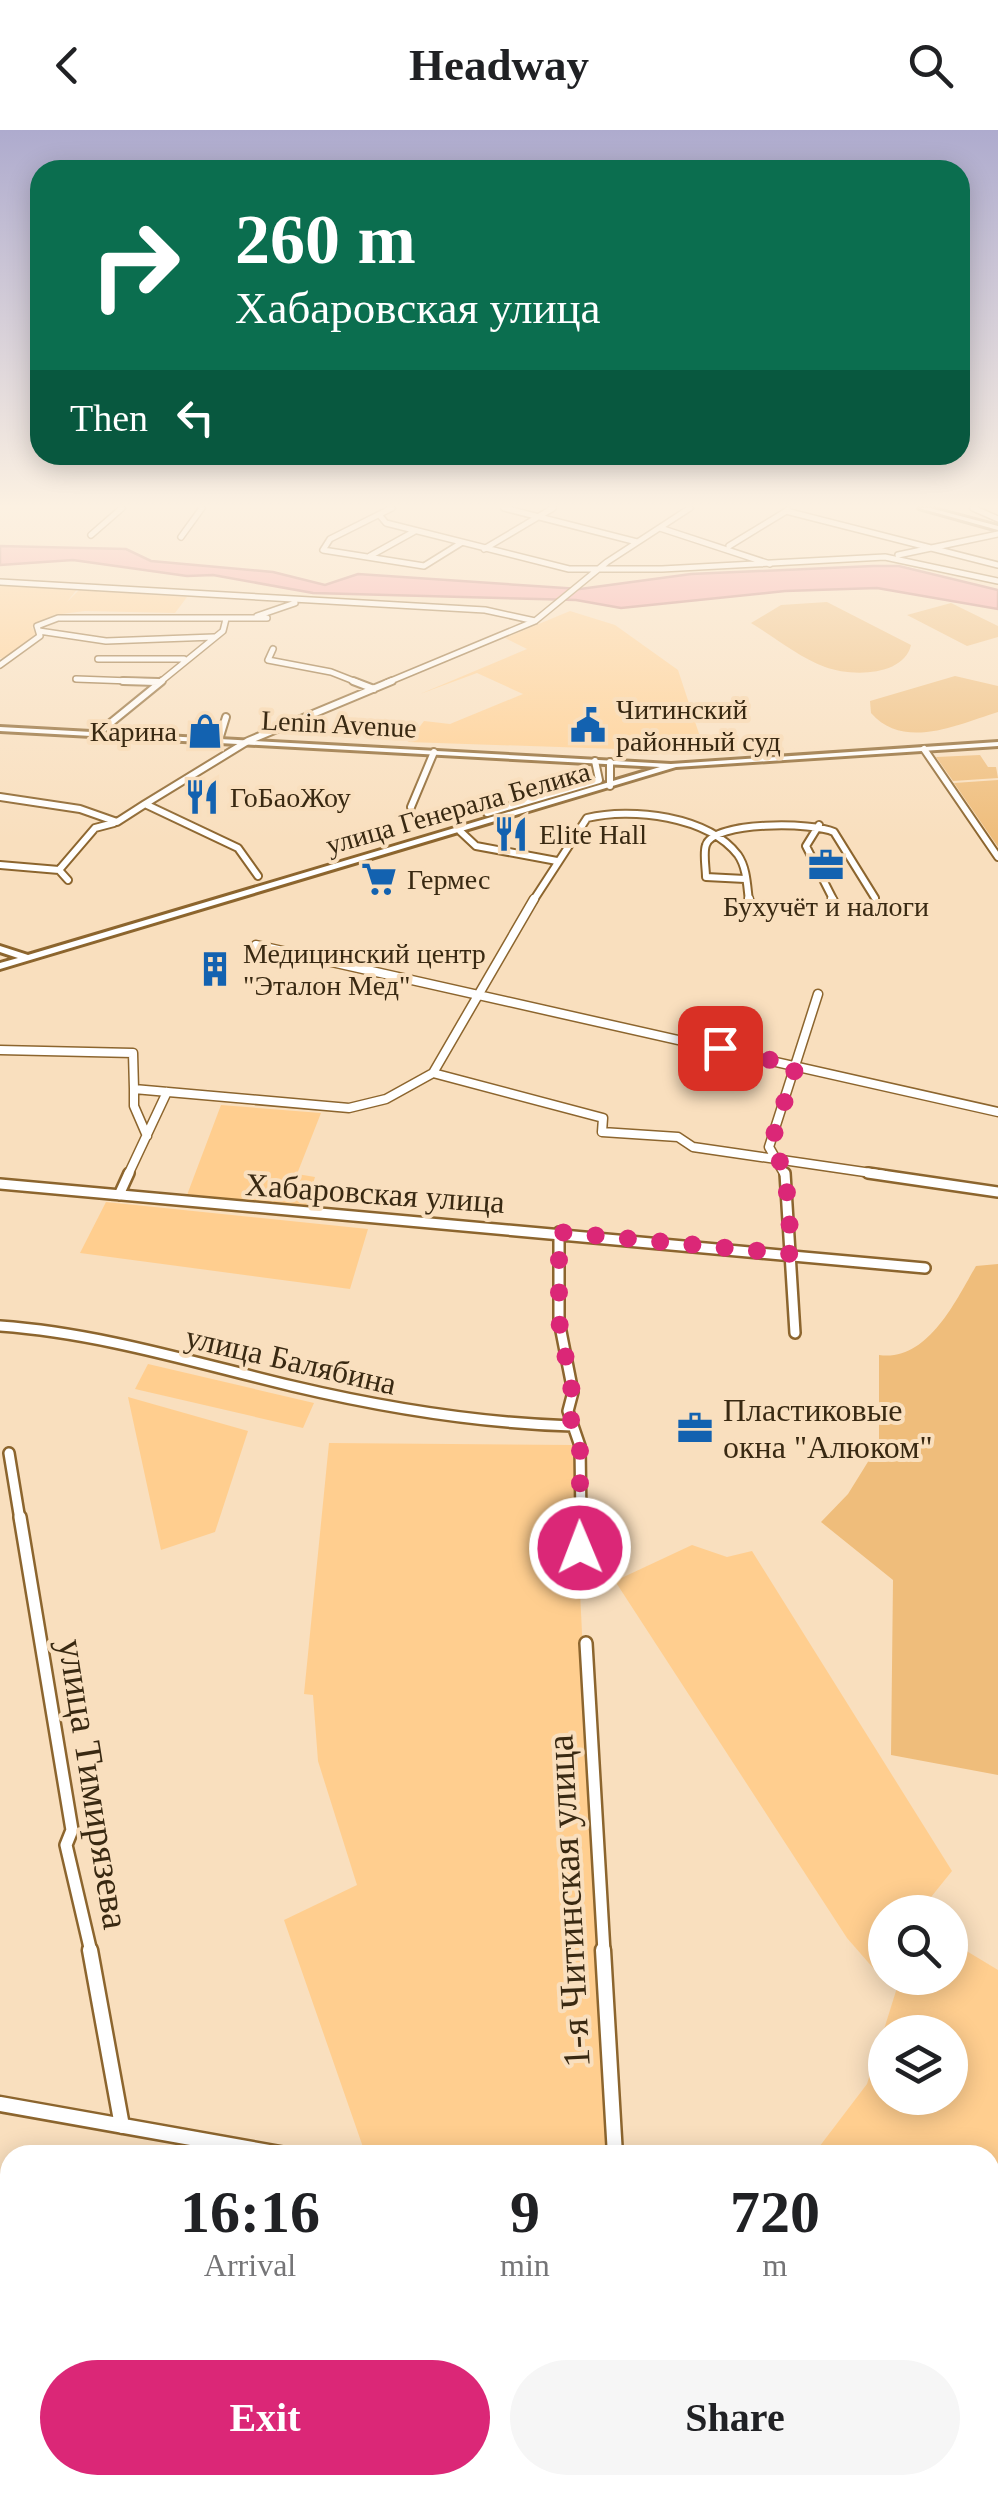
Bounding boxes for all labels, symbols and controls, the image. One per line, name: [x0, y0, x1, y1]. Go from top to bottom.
icon: back: [40, 38, 95, 93]
icon: search: [903, 38, 958, 93]
text: Headway: [409, 40, 589, 90]
icon: right: [70, 200, 200, 330]
text: 260 m: [235, 201, 416, 278]
text: Хабаровская улица: [235, 283, 601, 333]
icon: left: [168, 390, 223, 445]
text: Then: [70, 397, 148, 439]
place label: Читинский районный суд: [616, 694, 781, 757]
street label: Lenin Avenue: [260, 704, 418, 744]
public building icon: Читинский районный суд: [569, 706, 607, 744]
shop icon: Карина: [186, 712, 224, 750]
place label: Карина: [90, 716, 178, 747]
street label: улица Генерала Белика: [322, 755, 594, 861]
restaurant icon: ГоБаоЖоу: [183, 778, 221, 816]
place label: ГоБаоЖоу: [230, 782, 351, 813]
restaurant icon: Elite Hall: [492, 815, 530, 853]
place label: Elite Hall: [539, 819, 647, 850]
office icon: Бухучёт и налоги: [807, 846, 845, 884]
supermarket icon: Гермес: [360, 860, 398, 898]
place label: Гермес: [407, 864, 490, 895]
place label: Бухучёт и налоги: [723, 891, 929, 922]
place label: Медицинский центр "Эталон Мед": [243, 938, 486, 1001]
building icon: Медицинский центр "Эталон Мед": [196, 950, 234, 988]
pin: [678, 1006, 763, 1091]
icon: arrive: [693, 1021, 748, 1076]
street label: Хабаровская улица: [244, 1166, 506, 1220]
street label: улица Балябина: [182, 1318, 400, 1402]
place label: Пластиковые окна "Алюком": [723, 1392, 933, 1465]
office icon: Пластиковые окна "Алюком": [676, 1409, 714, 1447]
position arrow: [528, 1496, 632, 1600]
street label: улица Тимирязева: [50, 1636, 138, 1932]
street label: 1-я Читинская улица: [538, 1733, 598, 2069]
map controls: [868, 1895, 968, 2115]
button: search: [868, 1895, 968, 1995]
button: layers: [868, 2015, 968, 2115]
text: 16:16: [180, 2179, 320, 2245]
text: 9: [510, 2179, 540, 2245]
text: 720: [730, 2179, 820, 2245]
text: Arrival: [204, 2247, 296, 2283]
text: min: [500, 2247, 550, 2283]
text: m: [762, 2247, 787, 2283]
button: Exit: [40, 2360, 490, 2475]
button: Share: [510, 2360, 960, 2475]

